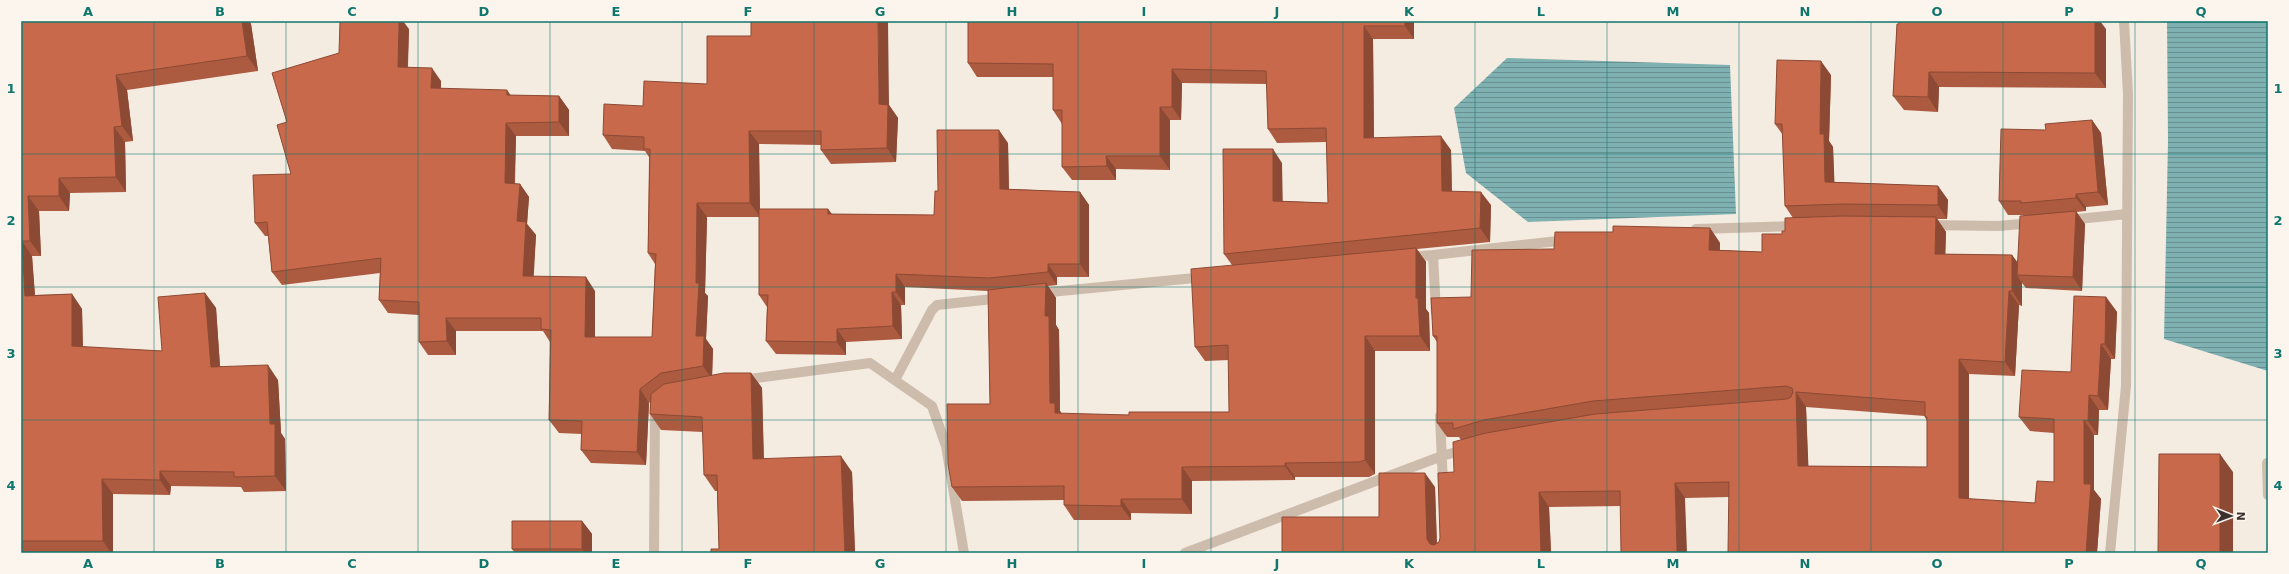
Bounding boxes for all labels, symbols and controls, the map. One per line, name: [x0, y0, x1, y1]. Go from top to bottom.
text: A: [83, 4, 93, 19]
text: B: [215, 4, 225, 19]
text: C: [347, 4, 357, 19]
text: D: [479, 4, 490, 19]
text: E: [612, 4, 620, 19]
text: F: [744, 4, 752, 19]
text: G: [875, 4, 885, 19]
text: H: [1007, 4, 1017, 19]
text: I: [1142, 4, 1146, 19]
text: J: [1274, 4, 1279, 19]
text: K: [1404, 4, 1415, 19]
text: L: [1537, 4, 1545, 19]
text: M: [1667, 4, 1679, 19]
text: N: [1800, 4, 1810, 19]
text: O: [1931, 4, 1943, 19]
text: P: [2064, 4, 2074, 19]
text: Q: [2195, 4, 2207, 19]
text: 1: [6, 81, 16, 96]
text: 1: [2273, 81, 2283, 96]
text: 2: [6, 213, 16, 228]
text: 2: [2273, 213, 2283, 228]
text: 3: [6, 346, 16, 361]
text: 3: [2273, 346, 2283, 361]
text: 4: [6, 478, 16, 493]
text: 4: [2273, 478, 2283, 493]
north arrow: [2211, 496, 2251, 536]
text: N: [2234, 511, 2247, 521]
text: A: [83, 556, 93, 571]
text: B: [215, 556, 225, 571]
text: C: [347, 556, 357, 571]
text: D: [479, 556, 490, 571]
text: E: [612, 556, 620, 571]
text: F: [744, 556, 752, 571]
text: G: [875, 556, 885, 571]
text: H: [1007, 556, 1017, 571]
text: I: [1142, 556, 1146, 571]
text: J: [1274, 556, 1279, 571]
text: K: [1404, 556, 1415, 571]
text: L: [1537, 556, 1545, 571]
text: M: [1667, 556, 1679, 571]
text: N: [1800, 556, 1810, 571]
text: O: [1931, 556, 1943, 571]
text: P: [2064, 556, 2074, 571]
text: Q: [2195, 556, 2207, 571]

